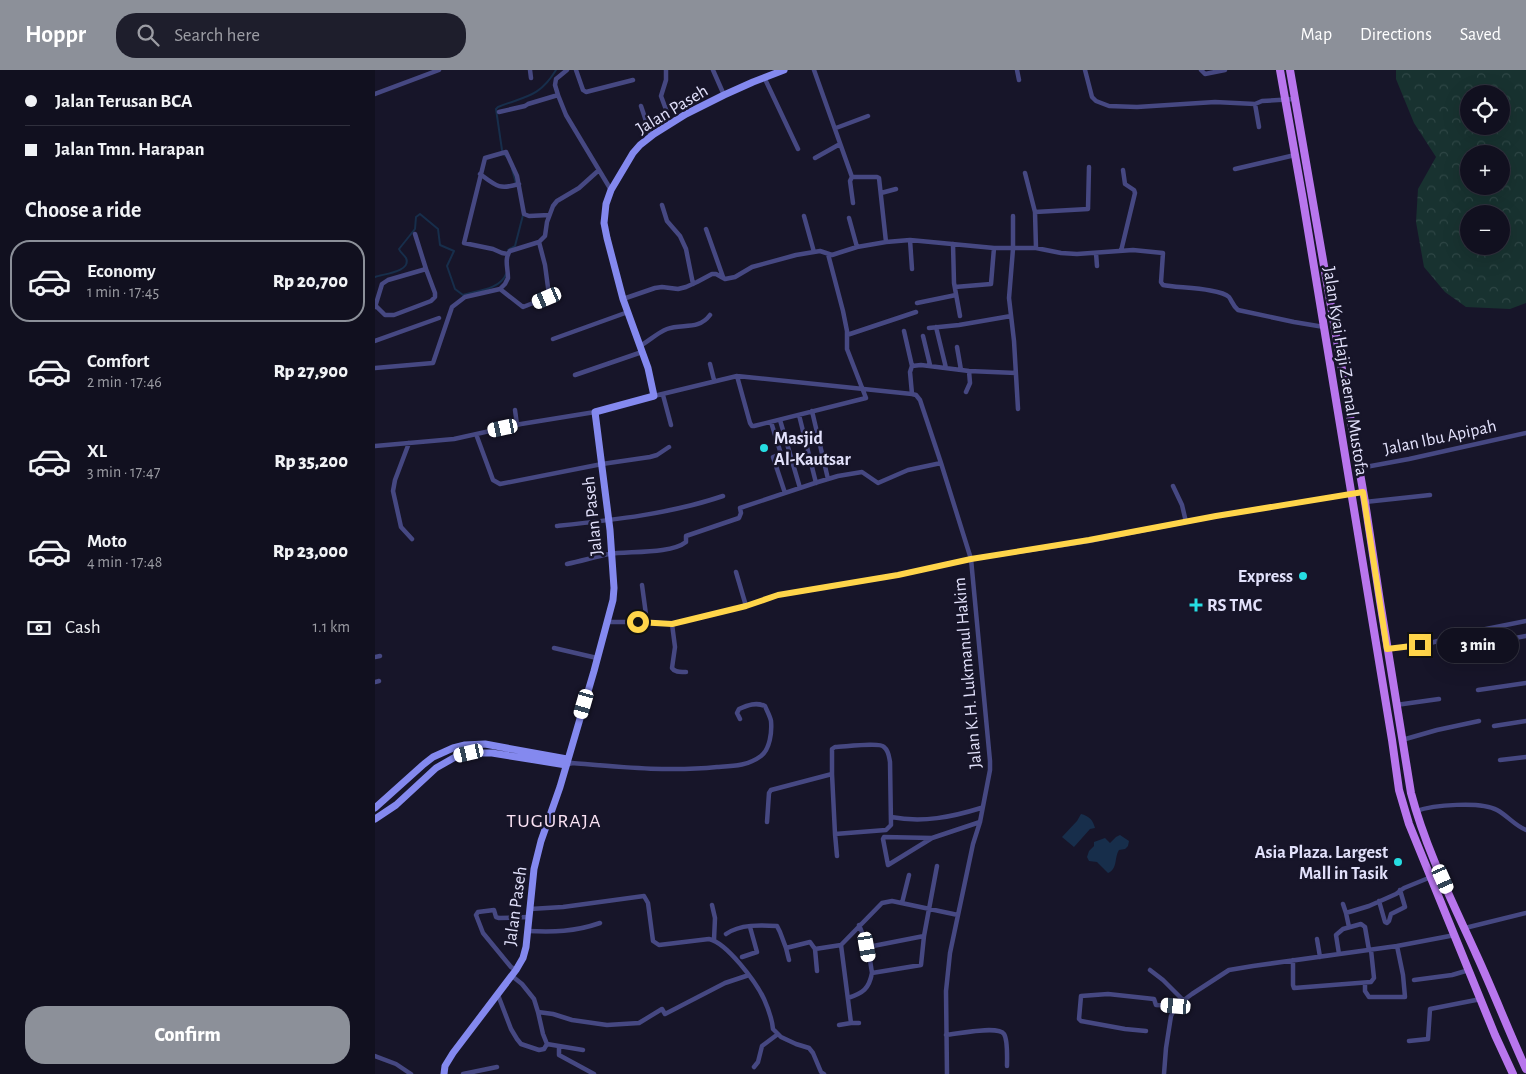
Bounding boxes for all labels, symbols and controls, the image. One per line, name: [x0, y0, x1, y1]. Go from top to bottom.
search box: [116, 13, 466, 58]
icon: search: [134, 21, 162, 49]
text: Hoppr: [25, 23, 86, 47]
text: Search here: [174, 26, 260, 45]
text: Map: [1301, 26, 1332, 44]
text: Directions: [1360, 26, 1432, 44]
text: Saved: [1460, 26, 1501, 44]
street label: Jalan Paseh: [634, 82, 711, 138]
map controls: [1460, 85, 1510, 255]
button: locate: [1460, 85, 1510, 135]
text: Jalan Terusan BCA: [55, 92, 192, 111]
text: Jalan Tmn. Harapan: [55, 140, 205, 159]
button: +: [1460, 145, 1510, 195]
text: Choose a ride: [25, 199, 141, 221]
button: −: [1460, 205, 1510, 255]
icon: car: [27, 259, 72, 304]
text: Economy: [87, 262, 156, 281]
street label: Jalan Kyai Haji Zaenal Mustofa: [1320, 265, 1370, 477]
text: Rp 20,700: [273, 272, 348, 291]
text: 1 min · 17:45: [87, 284, 159, 300]
car: [530, 285, 563, 311]
icon: car: [27, 349, 72, 394]
text: Comfort: [87, 352, 149, 371]
text: Rp 27,900: [273, 362, 348, 381]
text: 2 min · 17:46: [87, 374, 162, 390]
street label: Jalan Ibu Apipah: [1382, 417, 1498, 459]
car: [486, 418, 519, 438]
place label: Masjid Al-Kautsar: [774, 430, 852, 469]
icon: car: [27, 439, 72, 484]
text: XL: [87, 442, 107, 461]
marker: Masjid Al-Kautsar: [758, 442, 770, 454]
text: Rp 35,200: [274, 452, 348, 471]
text: 3 min · 17:47: [87, 464, 160, 480]
street label: Jalan Paseh: [580, 475, 606, 557]
icon: car: [27, 529, 72, 574]
text: Moto: [87, 532, 127, 551]
text: Rp 23,000: [273, 542, 348, 561]
text: 4 min · 17:48: [87, 554, 162, 570]
place label: Express: [1238, 568, 1293, 586]
marker: Express: [1297, 570, 1309, 582]
street label: Jalan K.H. Lukmanul Hakim: [951, 577, 985, 769]
place label: RS TMC: [1207, 597, 1263, 615]
marker: RS TMC: [1189, 598, 1203, 612]
route start: [627, 611, 649, 633]
icon: cash: [25, 614, 53, 642]
text: Cash: [65, 618, 101, 637]
text: 1.1 km: [313, 619, 350, 635]
callout: 3 min: [1437, 628, 1520, 662]
route end: [1409, 634, 1431, 656]
text: 3 min: [1460, 637, 1496, 653]
car: [572, 688, 595, 720]
car: [452, 742, 485, 764]
district label: TUGURAJA: [506, 811, 602, 831]
place label: Asia Plaza. Largest Mall in Tasik: [1255, 844, 1388, 883]
marker: Asia Plaza. Largest Mall in Tasik: [1392, 856, 1404, 868]
car: [1430, 862, 1455, 896]
street label: Jalan Paseh: [502, 865, 530, 947]
car: [857, 931, 876, 963]
car: [1160, 997, 1191, 1015]
button: Confirm: [25, 1006, 350, 1064]

